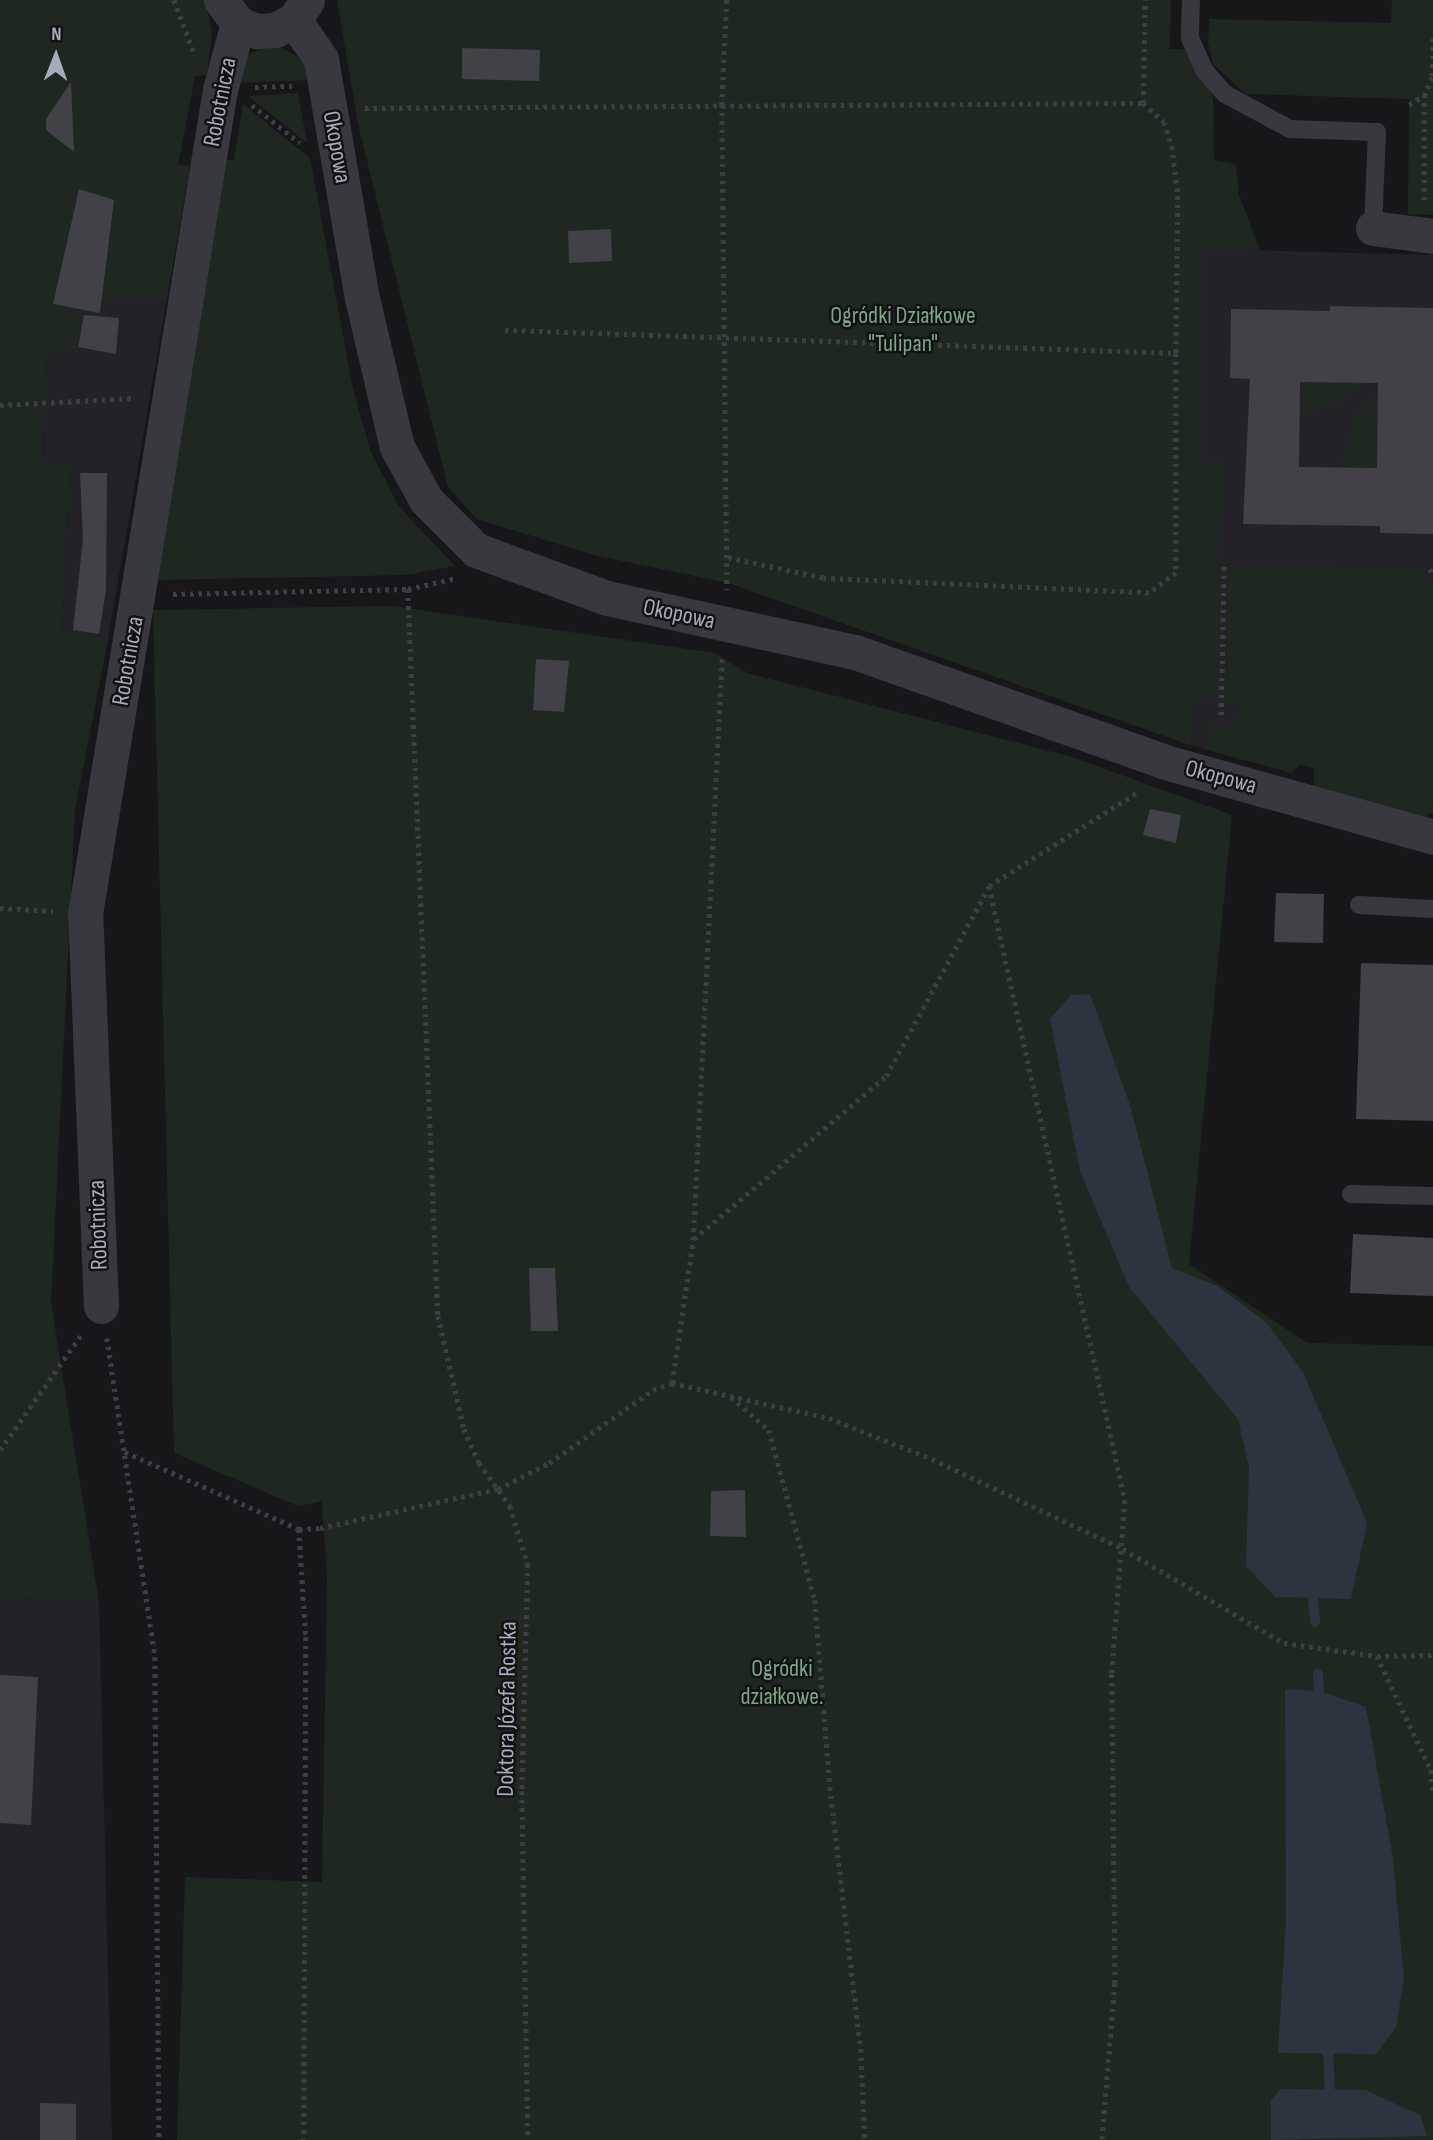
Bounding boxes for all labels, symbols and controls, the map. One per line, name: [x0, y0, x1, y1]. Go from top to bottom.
north arrow: [21, 21, 91, 91]
text: N: [51, 23, 62, 46]
street label: Robotnicza: [197, 55, 243, 149]
street label: Okopowa: [317, 109, 357, 185]
park label: Ogródki Działkowe "Tulipan": [830, 302, 976, 358]
street label: Okopowa: [640, 592, 718, 636]
street label: Robotnicza: [106, 614, 150, 708]
street label: Okopowa: [1182, 754, 1260, 800]
street label: Robotnicza: [82, 1180, 114, 1270]
street label: Doktora Józefa Rostka: [491, 1621, 523, 1797]
park label: Ogródki działkowe.: [740, 1655, 824, 1711]

